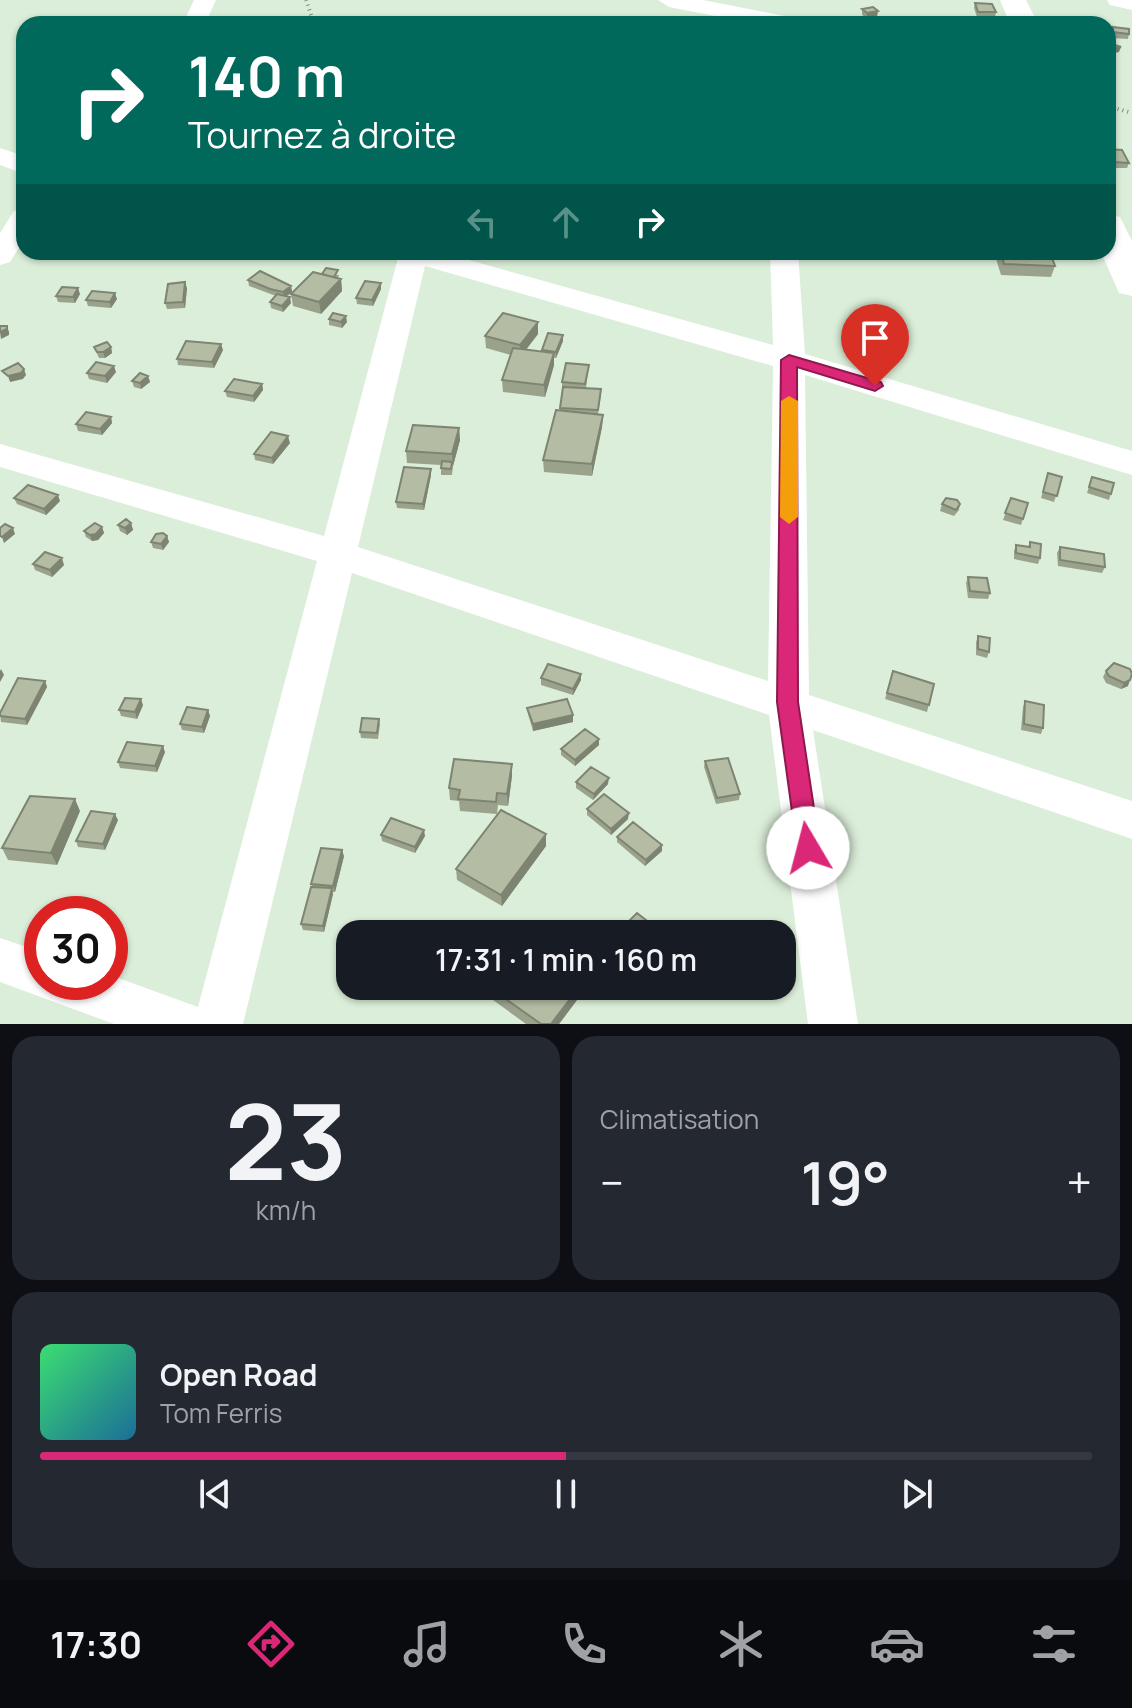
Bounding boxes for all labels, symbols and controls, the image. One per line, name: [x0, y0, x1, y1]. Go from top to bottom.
text: 140 m: [188, 37, 345, 114]
icon: right: [56, 48, 160, 152]
text: Tournez à droite: [188, 110, 456, 159]
icon: left: [460, 200, 504, 244]
icon: ahead: [544, 200, 588, 244]
icon: right: [628, 200, 672, 244]
pin: [841, 304, 909, 386]
icon: arrive: [853, 316, 897, 360]
position arrow: [766, 806, 850, 890]
speed limit sign: 30: [24, 896, 128, 1000]
text: 17:31 · 1 min · 160 m: [435, 939, 697, 980]
text: 23: [225, 1069, 347, 1211]
text: Climatisation: [600, 1101, 759, 1137]
text: 19°: [800, 1141, 890, 1223]
text: −: [600, 1152, 624, 1212]
text: +: [1067, 1152, 1092, 1212]
text: km/h: [256, 1192, 316, 1228]
text: Open Road: [160, 1354, 317, 1395]
text: Tom Ferris: [160, 1395, 282, 1431]
icon: previous: [193, 1472, 237, 1516]
icon: pause: [544, 1472, 588, 1516]
icon: next: [895, 1472, 939, 1516]
icon: directions: [243, 1616, 299, 1672]
icon: music: [399, 1616, 455, 1672]
icon: phone: [556, 1616, 612, 1672]
icon: climate: [713, 1616, 769, 1672]
icon: car: [869, 1616, 925, 1672]
icon: filters: [1026, 1616, 1082, 1672]
text: 17:30: [50, 1620, 142, 1669]

